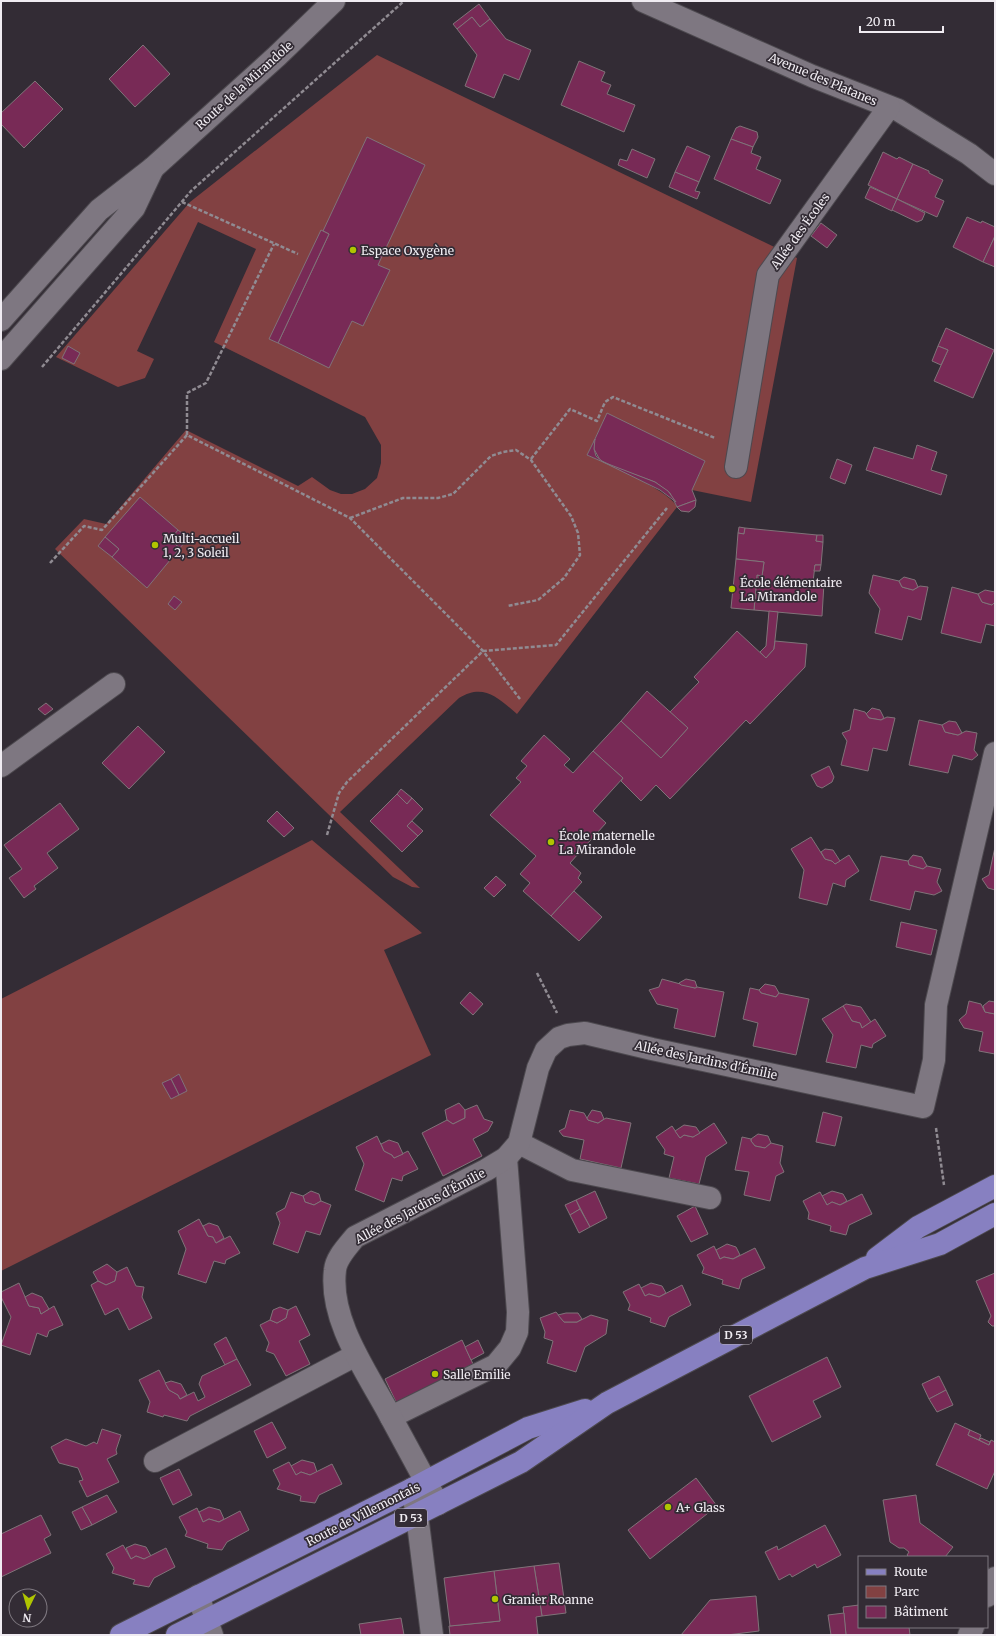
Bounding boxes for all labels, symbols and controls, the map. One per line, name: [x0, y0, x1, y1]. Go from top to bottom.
scale bar: [860, 8, 943, 34]
text: 20 m: [866, 14, 895, 29]
street label: Route de la Mirandole: [192, 38, 296, 132]
street label: Avenue des Platanes: [766, 49, 880, 109]
street label: Allée des Écoles: [767, 190, 833, 273]
place label: Espace Oxygène: [361, 243, 454, 258]
marker: Espace Oxygène: [348, 245, 358, 255]
place label: Multi-accueil 1, 2, 3 Soleil: [163, 531, 240, 560]
marker: Multi-accueil 1, 2, 3 Soleil: [150, 540, 160, 550]
place label: École élémentaire La Mirandole: [740, 575, 842, 604]
marker: École élémentaire La Mirandole: [727, 584, 737, 594]
place label: École maternelle La Mirandole: [559, 828, 655, 857]
marker: École maternelle La Mirandole: [546, 837, 556, 847]
street label: Allée des Jardins d'Émilie: [632, 1037, 779, 1082]
street label: Allée des Jardins d'Émilie: [352, 1165, 488, 1247]
road number: D 53: [720, 1326, 752, 1344]
place label: Salle Emilie: [443, 1367, 511, 1382]
marker: Salle Emilie: [430, 1369, 440, 1379]
street label: Route de Villemontais: [304, 1479, 423, 1549]
place label: A+ Glass: [675, 1500, 725, 1515]
marker: A+ Glass: [663, 1502, 673, 1512]
road number: D 53: [395, 1509, 427, 1527]
legend: [858, 1556, 988, 1628]
text: Route: [894, 1564, 927, 1579]
text: Parc: [894, 1584, 919, 1599]
north arrow: [8, 1588, 48, 1628]
place label: Granier Roanne: [503, 1592, 594, 1607]
marker: Granier Roanne: [490, 1594, 500, 1604]
text: Bâtiment: [894, 1604, 948, 1619]
text: N: [22, 1611, 32, 1625]

